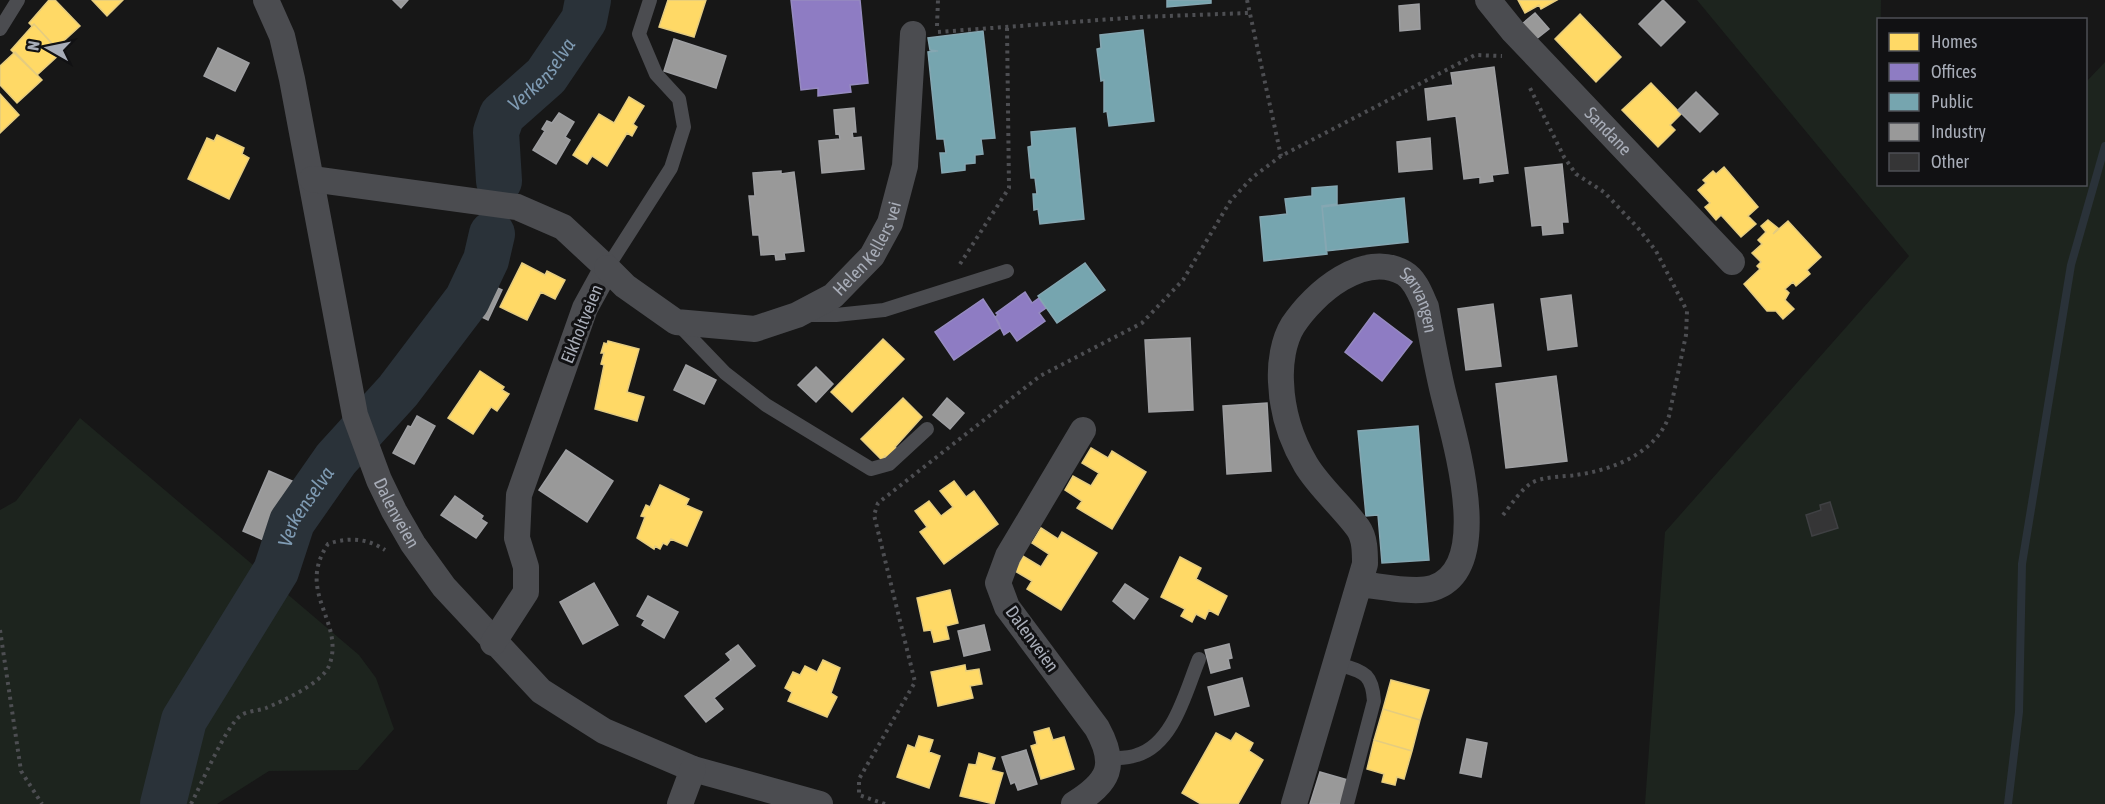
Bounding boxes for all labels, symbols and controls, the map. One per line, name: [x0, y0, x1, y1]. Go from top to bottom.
north arrow: [18, 18, 78, 78]
legend: [1877, 18, 2087, 186]
text: Homes: [1931, 31, 1977, 52]
water label: Verkenselva: [503, 34, 579, 115]
text: N: [24, 40, 43, 52]
text: Offices: [1931, 61, 1977, 82]
text: Public: [1931, 91, 1973, 112]
street label: Sandane: [1581, 102, 1636, 159]
text: Industry: [1931, 121, 1986, 142]
text: Other: [1931, 151, 1970, 172]
street label: Helen Kellers vei: [828, 199, 905, 300]
street label: Sørvangen: [1396, 262, 1442, 335]
street label: Eikholtveien: [556, 281, 607, 366]
water label: Verkenselva: [273, 462, 338, 549]
street label: Dalenveien: [370, 474, 424, 552]
street label: Dalenveien: [1001, 602, 1063, 676]

